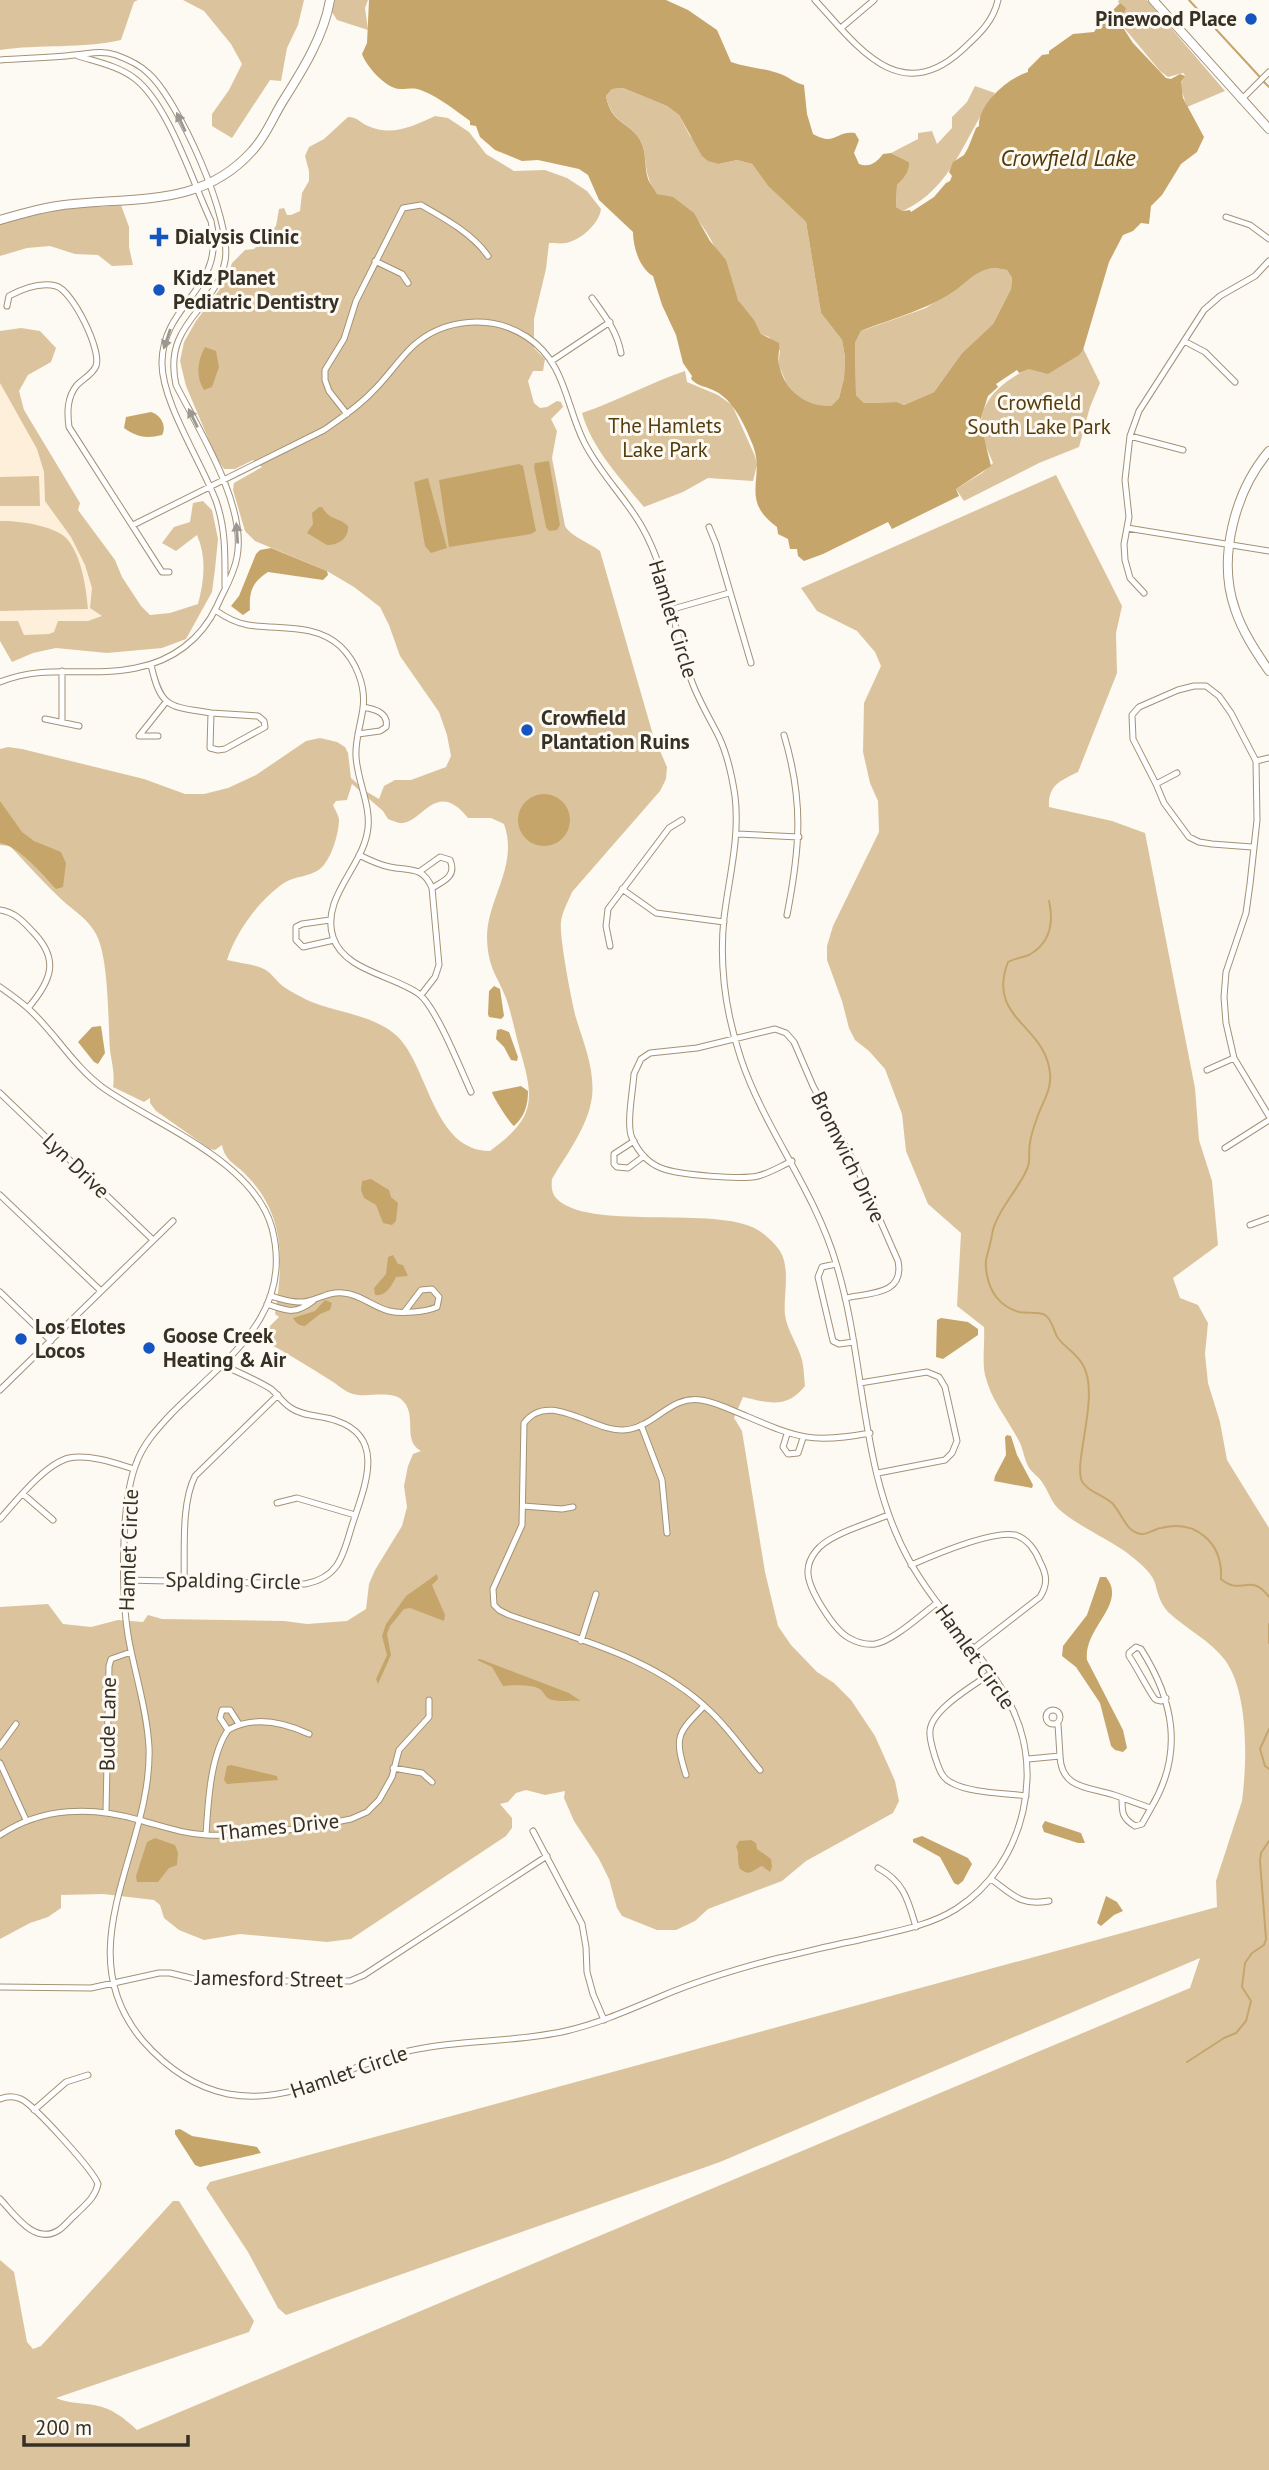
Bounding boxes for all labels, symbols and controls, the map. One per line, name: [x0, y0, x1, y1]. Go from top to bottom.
place label: Pinewood Place: [1095, 5, 1237, 32]
marker: Pinewood Place: [1243, 11, 1259, 27]
one-way arrow: [175, 111, 186, 132]
water label: Crowfield Lake: [1000, 143, 1136, 172]
place label: Dialysis Clinic: [175, 223, 299, 250]
marker: Dialysis Clinic: [149, 227, 169, 247]
place label: Kidz Planet Pediatric Dentistry: [173, 264, 340, 315]
marker: Kidz Planet Pediatric Dentistry: [151, 282, 167, 298]
one-way arrow: [161, 328, 172, 349]
park label: Crowfield South Lake Park: [967, 389, 1111, 440]
one-way arrow: [187, 408, 199, 428]
park label: The Hamlets Lake Park: [608, 412, 722, 463]
one-way arrow: [231, 522, 242, 544]
street label: Hamlet Circle: [643, 557, 704, 681]
place label: Crowfield Plantation Ruins: [541, 704, 690, 755]
marker: Crowfield Plantation Ruins: [519, 722, 535, 738]
street label: Bromwich Drive: [805, 1087, 892, 1227]
street label: Lyn Drive: [37, 1127, 115, 1204]
place label: Los Elotes Locos: [35, 1313, 126, 1364]
place label: Goose Creek Heating & Air: [163, 1322, 287, 1373]
marker: Los Elotes Locos: [13, 1331, 29, 1347]
marker: Goose Creek Heating & Air: [141, 1340, 157, 1356]
street label: Hamlet Circle: [113, 1488, 144, 1611]
street label: Spalding Circle: [165, 1566, 301, 1595]
street label: Hamlet Circle: [929, 1599, 1021, 1714]
street label: Bude Lane: [93, 1677, 122, 1771]
street label: Thames Drive: [215, 1807, 340, 1846]
street label: Jamesford Street: [194, 1964, 343, 1993]
street label: Hamlet Circle: [287, 2039, 411, 2104]
scale bar: [24, 2404, 189, 2448]
text: 200 m: [35, 2414, 92, 2441]

